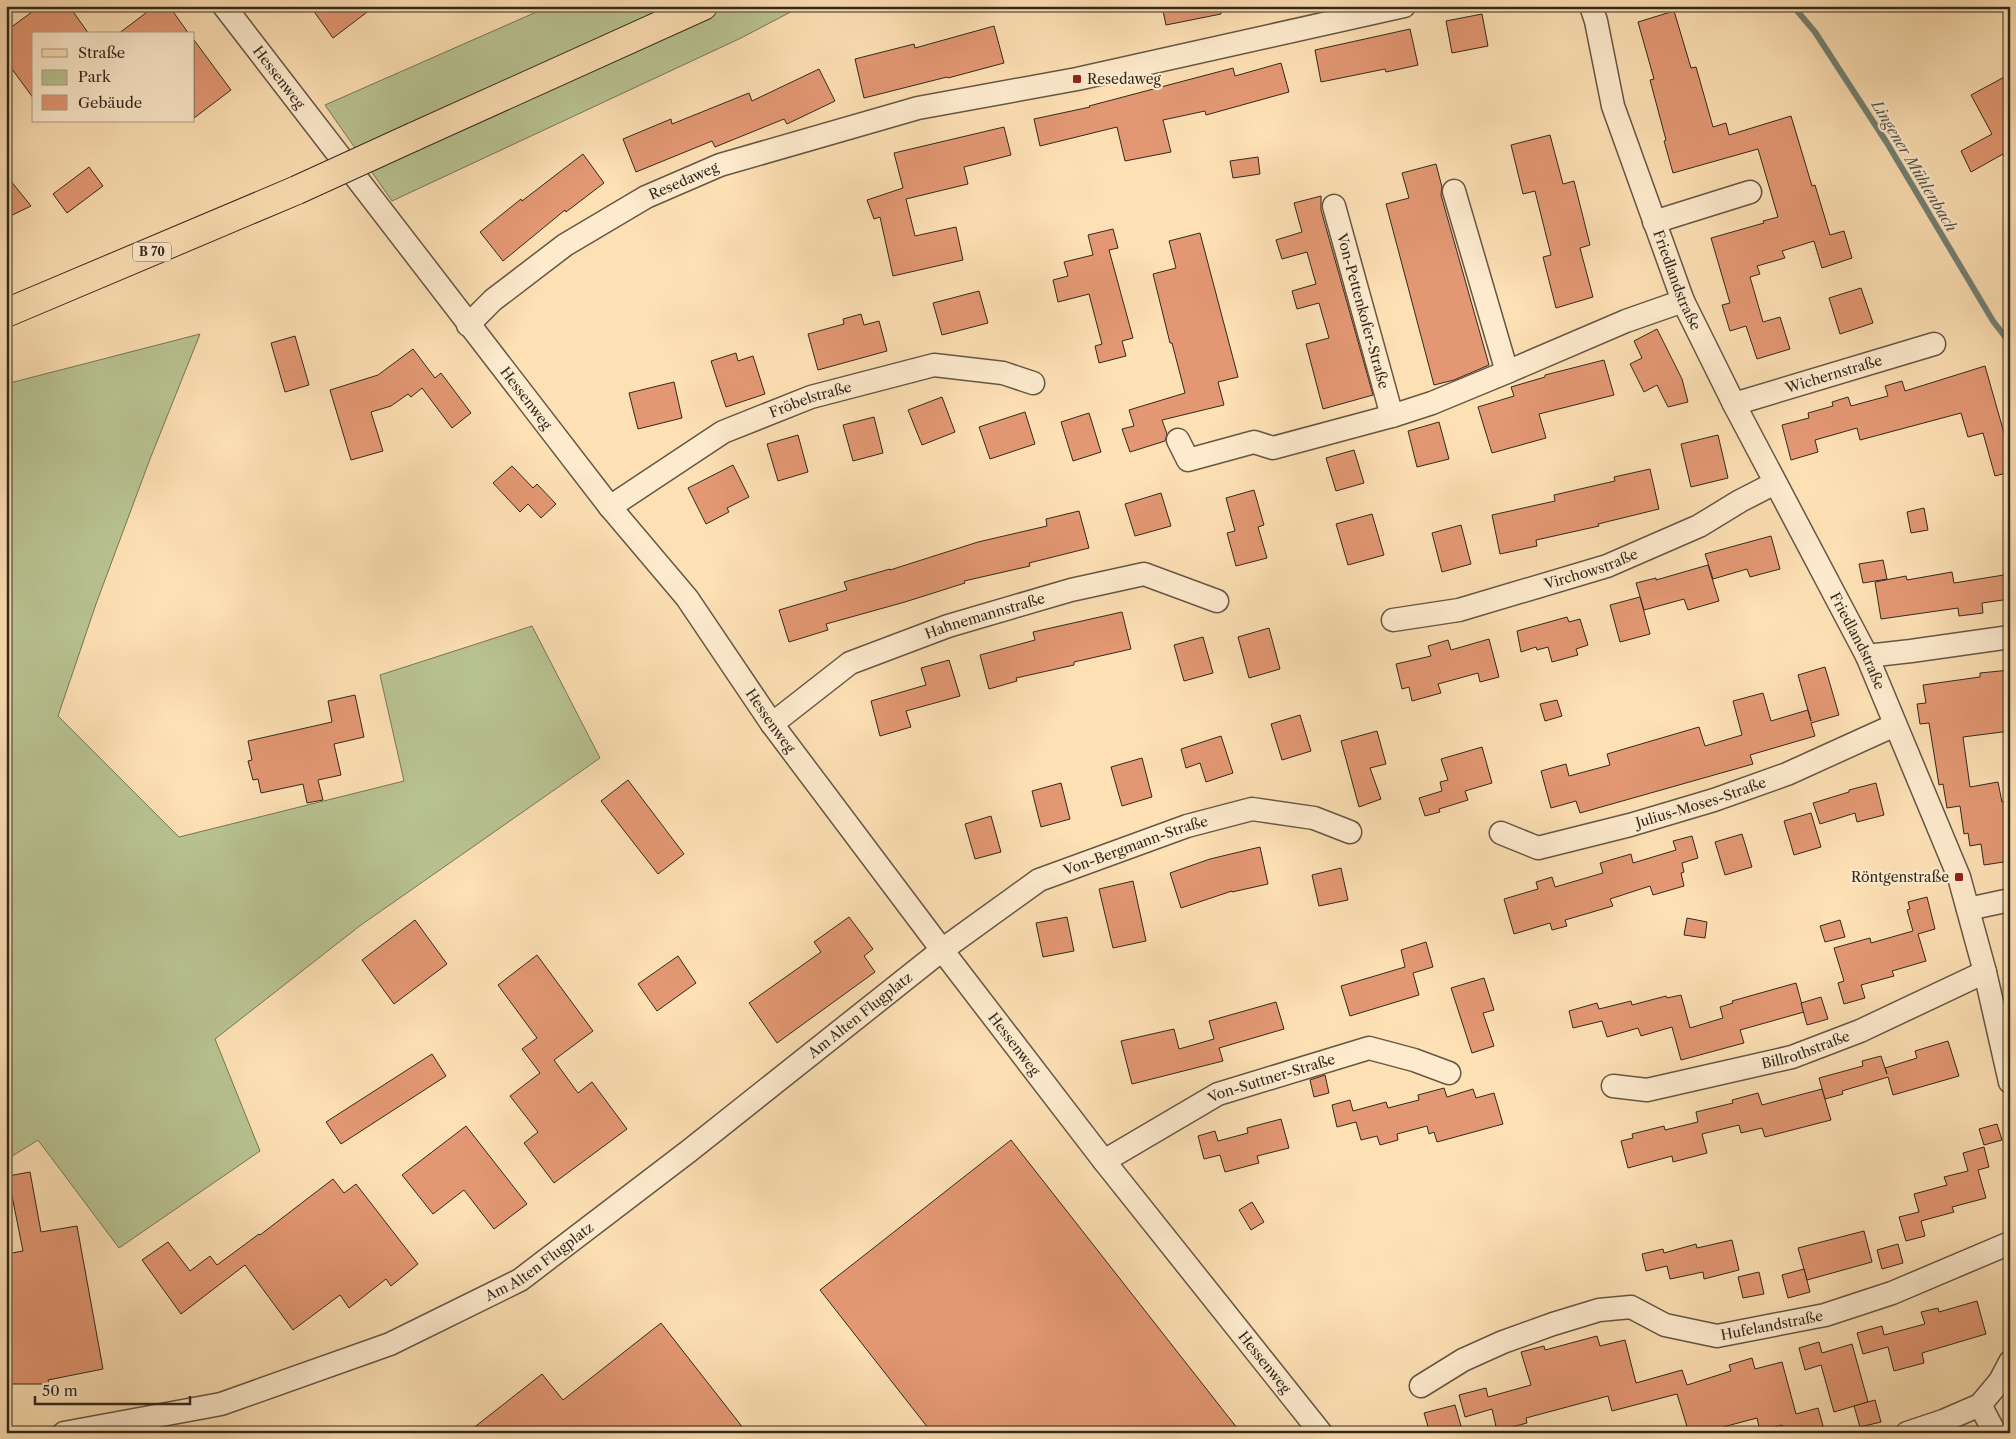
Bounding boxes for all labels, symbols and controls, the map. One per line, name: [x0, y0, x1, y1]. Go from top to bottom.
legend: [32, 32, 195, 122]
street label: Hessenweg: [249, 42, 309, 113]
text: Straße: [78, 43, 125, 62]
text: Park: [78, 67, 112, 86]
place label: Resedaweg: [1087, 70, 1162, 88]
marker: Resedaweg: [1071, 73, 1083, 85]
text: Gebäude: [78, 93, 142, 112]
water label: Lingener Mühlenbach: [1867, 96, 1961, 235]
street label: Resedaweg: [646, 158, 722, 204]
street label: Friedlandstraße: [1649, 228, 1705, 333]
street label: Von-Pettenkofer-Straße: [1333, 230, 1393, 391]
road number: B 70: [133, 242, 171, 262]
street label: Wichernstraße: [1782, 351, 1884, 397]
street label: Hessenweg: [496, 363, 556, 434]
street label: Fröbelstraße: [767, 378, 854, 422]
street label: Virchowstraße: [1541, 545, 1641, 593]
street label: Hahnemannstraße: [922, 589, 1047, 643]
street label: Friedlandstraße: [1826, 589, 1889, 692]
street label: Hessenweg: [742, 685, 800, 757]
street label: Julius-Moses-Straße: [1632, 773, 1769, 832]
street label: Von-Bergmann-Straße: [1060, 812, 1210, 880]
place label: Röntgenstraße: [1851, 868, 1949, 886]
marker: Röntgenstraße: [1953, 871, 1965, 883]
street label: Am Alten Flugplatz: [804, 968, 916, 1063]
street label: Hessenweg: [984, 1009, 1044, 1080]
street label: Billrothstraße: [1760, 1027, 1852, 1073]
street label: Von-Suttner-Straße: [1204, 1050, 1337, 1107]
street label: Am Alten Flugplatz: [481, 1218, 597, 1305]
street label: Hufelandstraße: [1719, 1307, 1825, 1344]
street label: Hessenweg: [1234, 1328, 1295, 1398]
scale bar: [35, 1374, 190, 1406]
text: 50 m: [42, 1381, 78, 1400]

